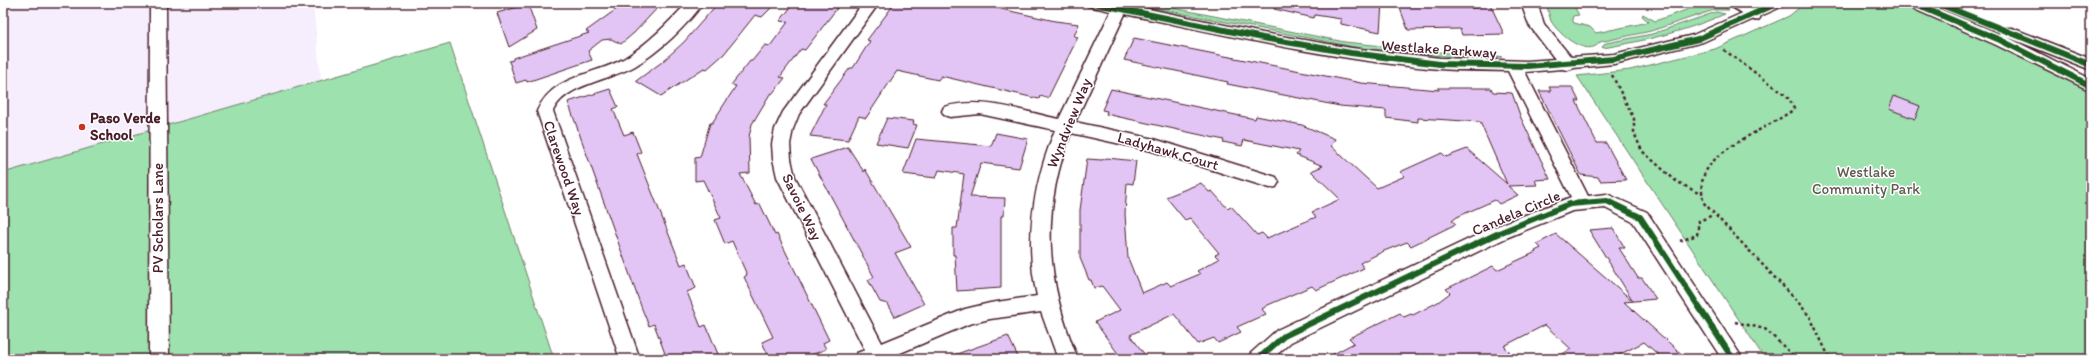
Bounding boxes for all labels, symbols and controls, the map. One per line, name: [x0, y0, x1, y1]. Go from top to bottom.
street label: Westlake Parkway: [1381, 36, 1497, 62]
street label: Wyndview Way: [1043, 76, 1095, 170]
place label: Paso Verde School: [90, 109, 161, 144]
street label: Clarewood Way: [539, 118, 589, 218]
marker: Paso Verde School: [77, 122, 87, 132]
street label: Ladyhawk Court: [1115, 128, 1221, 174]
street label: PV Scholars Lane: [149, 163, 167, 273]
park label: Westlake Community Park: [1812, 163, 1920, 198]
street label: Savoie Way: [778, 171, 826, 243]
street label: Candela Circle: [1469, 186, 1563, 240]

